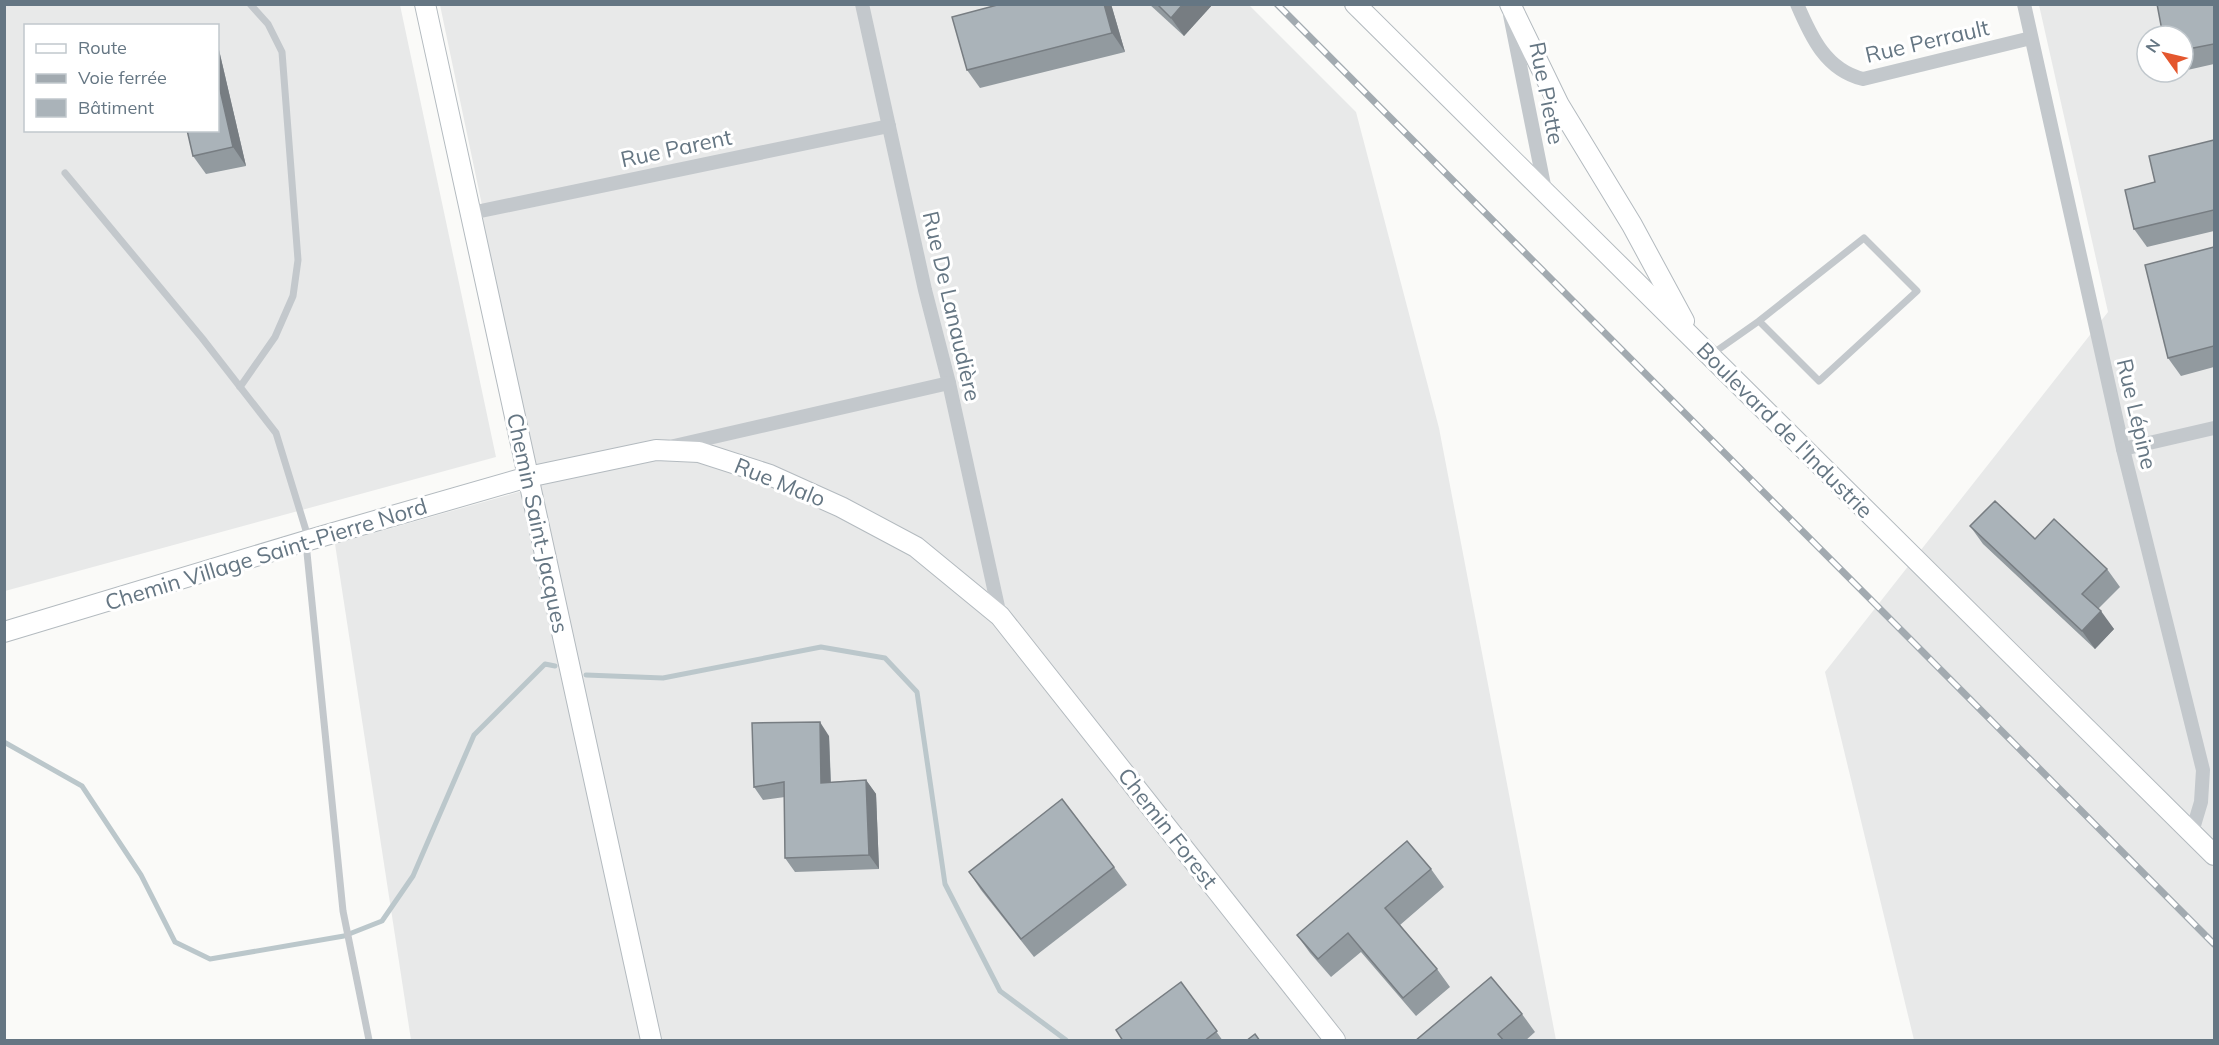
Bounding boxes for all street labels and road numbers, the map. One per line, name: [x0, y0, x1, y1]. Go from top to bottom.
street label: Rue Perrault: [1862, 13, 1992, 69]
street label: Rue Piette: [1523, 39, 1571, 147]
street label: Rue Parent: [618, 122, 734, 173]
street label: Rue De Lanaudière: [917, 208, 987, 404]
street label: Boulevard de l'Industrie: [1691, 336, 1879, 524]
street label: Rue Lépine: [2111, 356, 2163, 472]
street label: Chemin Saint-Jacques: [501, 410, 575, 636]
street label: Rue Malo: [730, 451, 830, 513]
street label: Chemin Village Saint-Pierre Nord: [102, 492, 430, 616]
street label: Chemin Forest: [1112, 762, 1224, 894]

